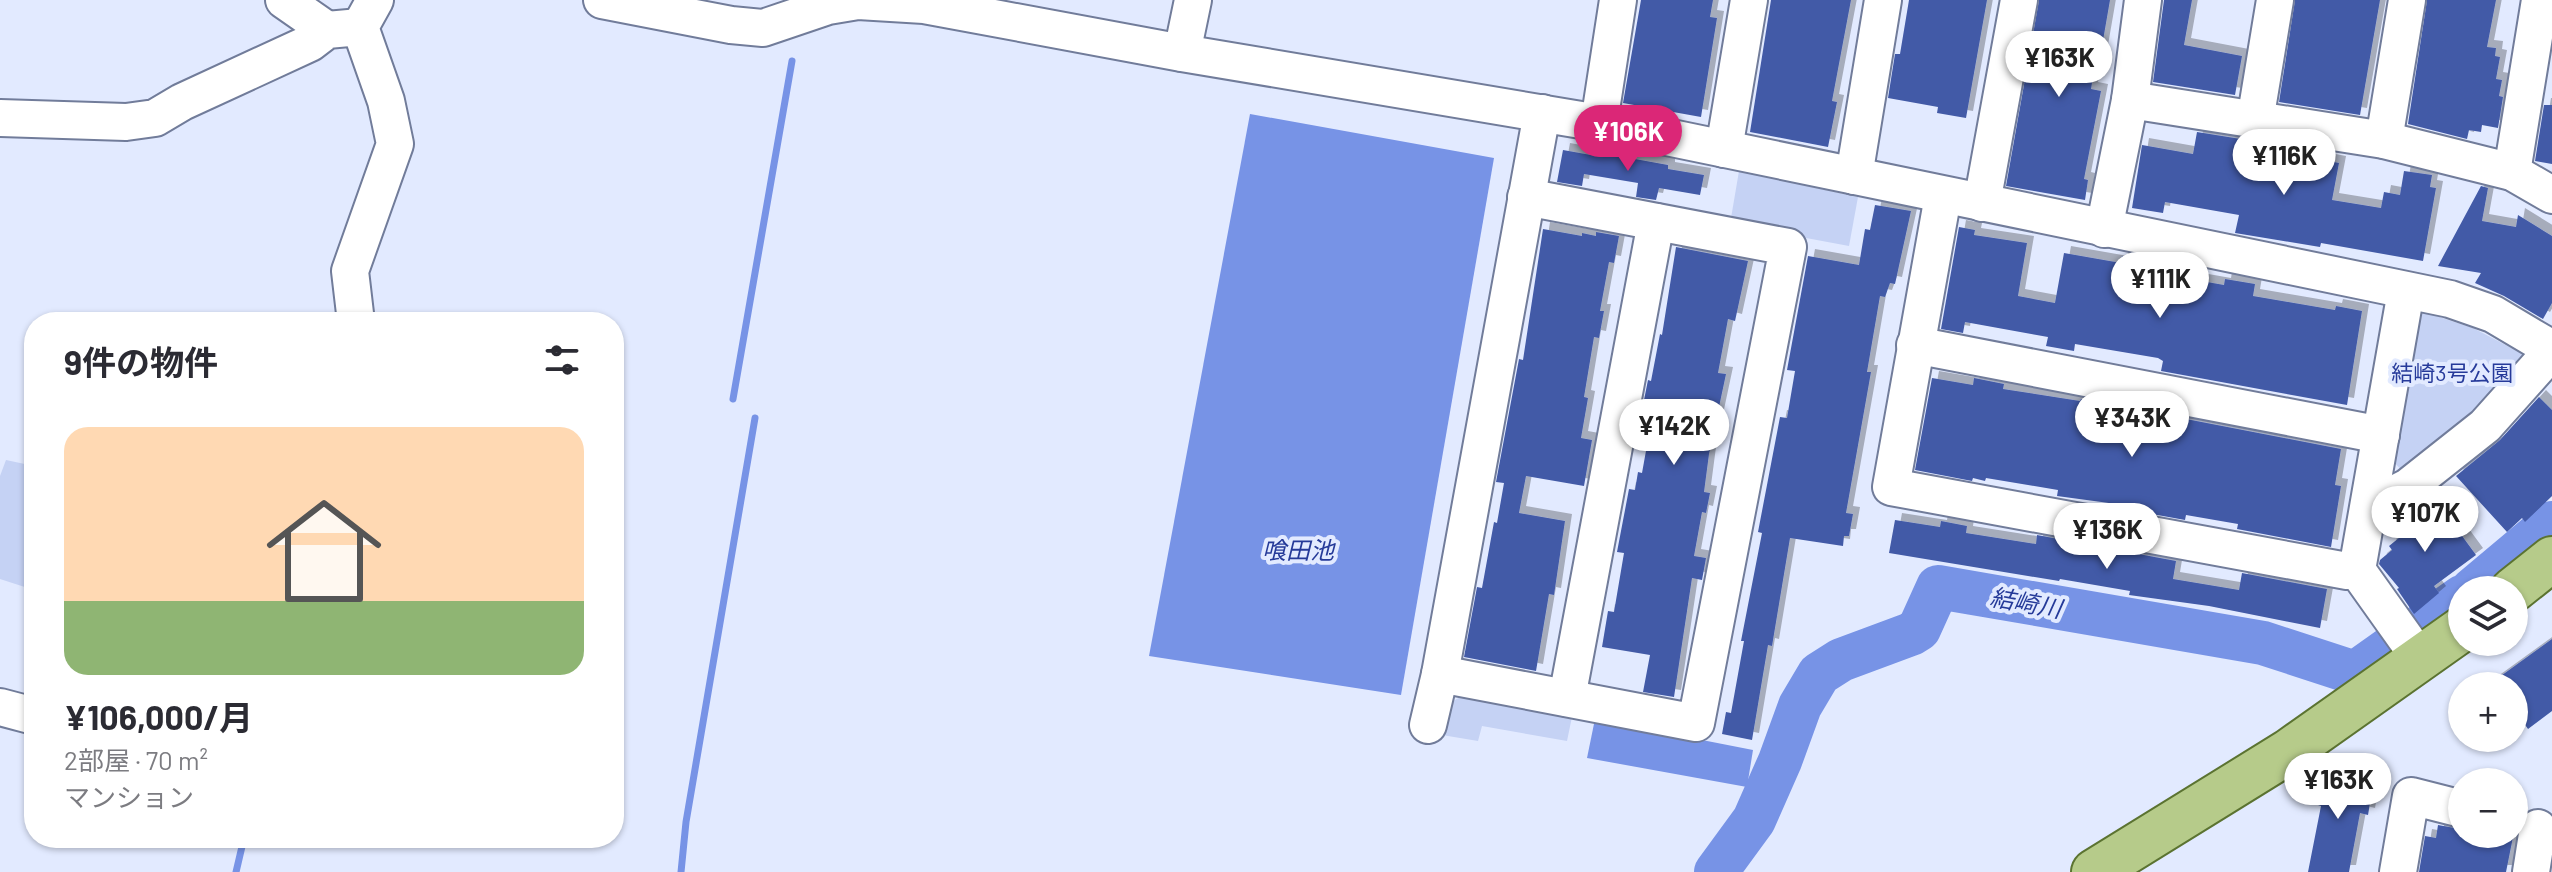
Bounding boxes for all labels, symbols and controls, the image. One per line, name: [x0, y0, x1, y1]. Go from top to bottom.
pin: ¥163K: [2003, 31, 2115, 99]
text: ¥163K: [2023, 41, 2095, 72]
pin: ¥106K: [1572, 105, 1684, 173]
text: ¥106K: [1592, 115, 1664, 146]
pin: ¥116K: [2228, 129, 2340, 197]
text: ¥116K: [2251, 139, 2317, 170]
pin: ¥111K: [2104, 252, 2216, 320]
text: ¥111K: [2129, 262, 2191, 293]
icon: filters: [540, 338, 584, 382]
text: 9件の物件: [64, 341, 218, 382]
park label: 結崎3号公園: [2391, 359, 2513, 385]
pin: ¥343K: [2076, 391, 2188, 459]
pin: ¥142K: [1618, 399, 1730, 467]
text: ¥343K: [2093, 401, 2171, 432]
text: ¥142K: [1637, 409, 1711, 440]
icon: home: [252, 479, 396, 623]
pin: ¥107K: [2369, 486, 2481, 554]
text: ¥107K: [2389, 496, 2461, 527]
pin: ¥136K: [2051, 503, 2163, 571]
text: ¥136K: [2071, 513, 2143, 544]
water label: 喰田池: [1262, 535, 1336, 564]
map controls: [2448, 576, 2528, 848]
button: layers: [2448, 576, 2528, 656]
water label: 結崎川: [1988, 581, 2067, 623]
button: +: [2448, 672, 2528, 752]
text: ¥106,000/月: [64, 696, 253, 737]
text: 2部屋 · 70 m²: [64, 744, 208, 775]
pin: ¥163K: [2282, 753, 2394, 821]
text: ¥163K: [2302, 763, 2374, 794]
button: −: [2448, 768, 2528, 848]
text: マンション: [64, 781, 194, 812]

